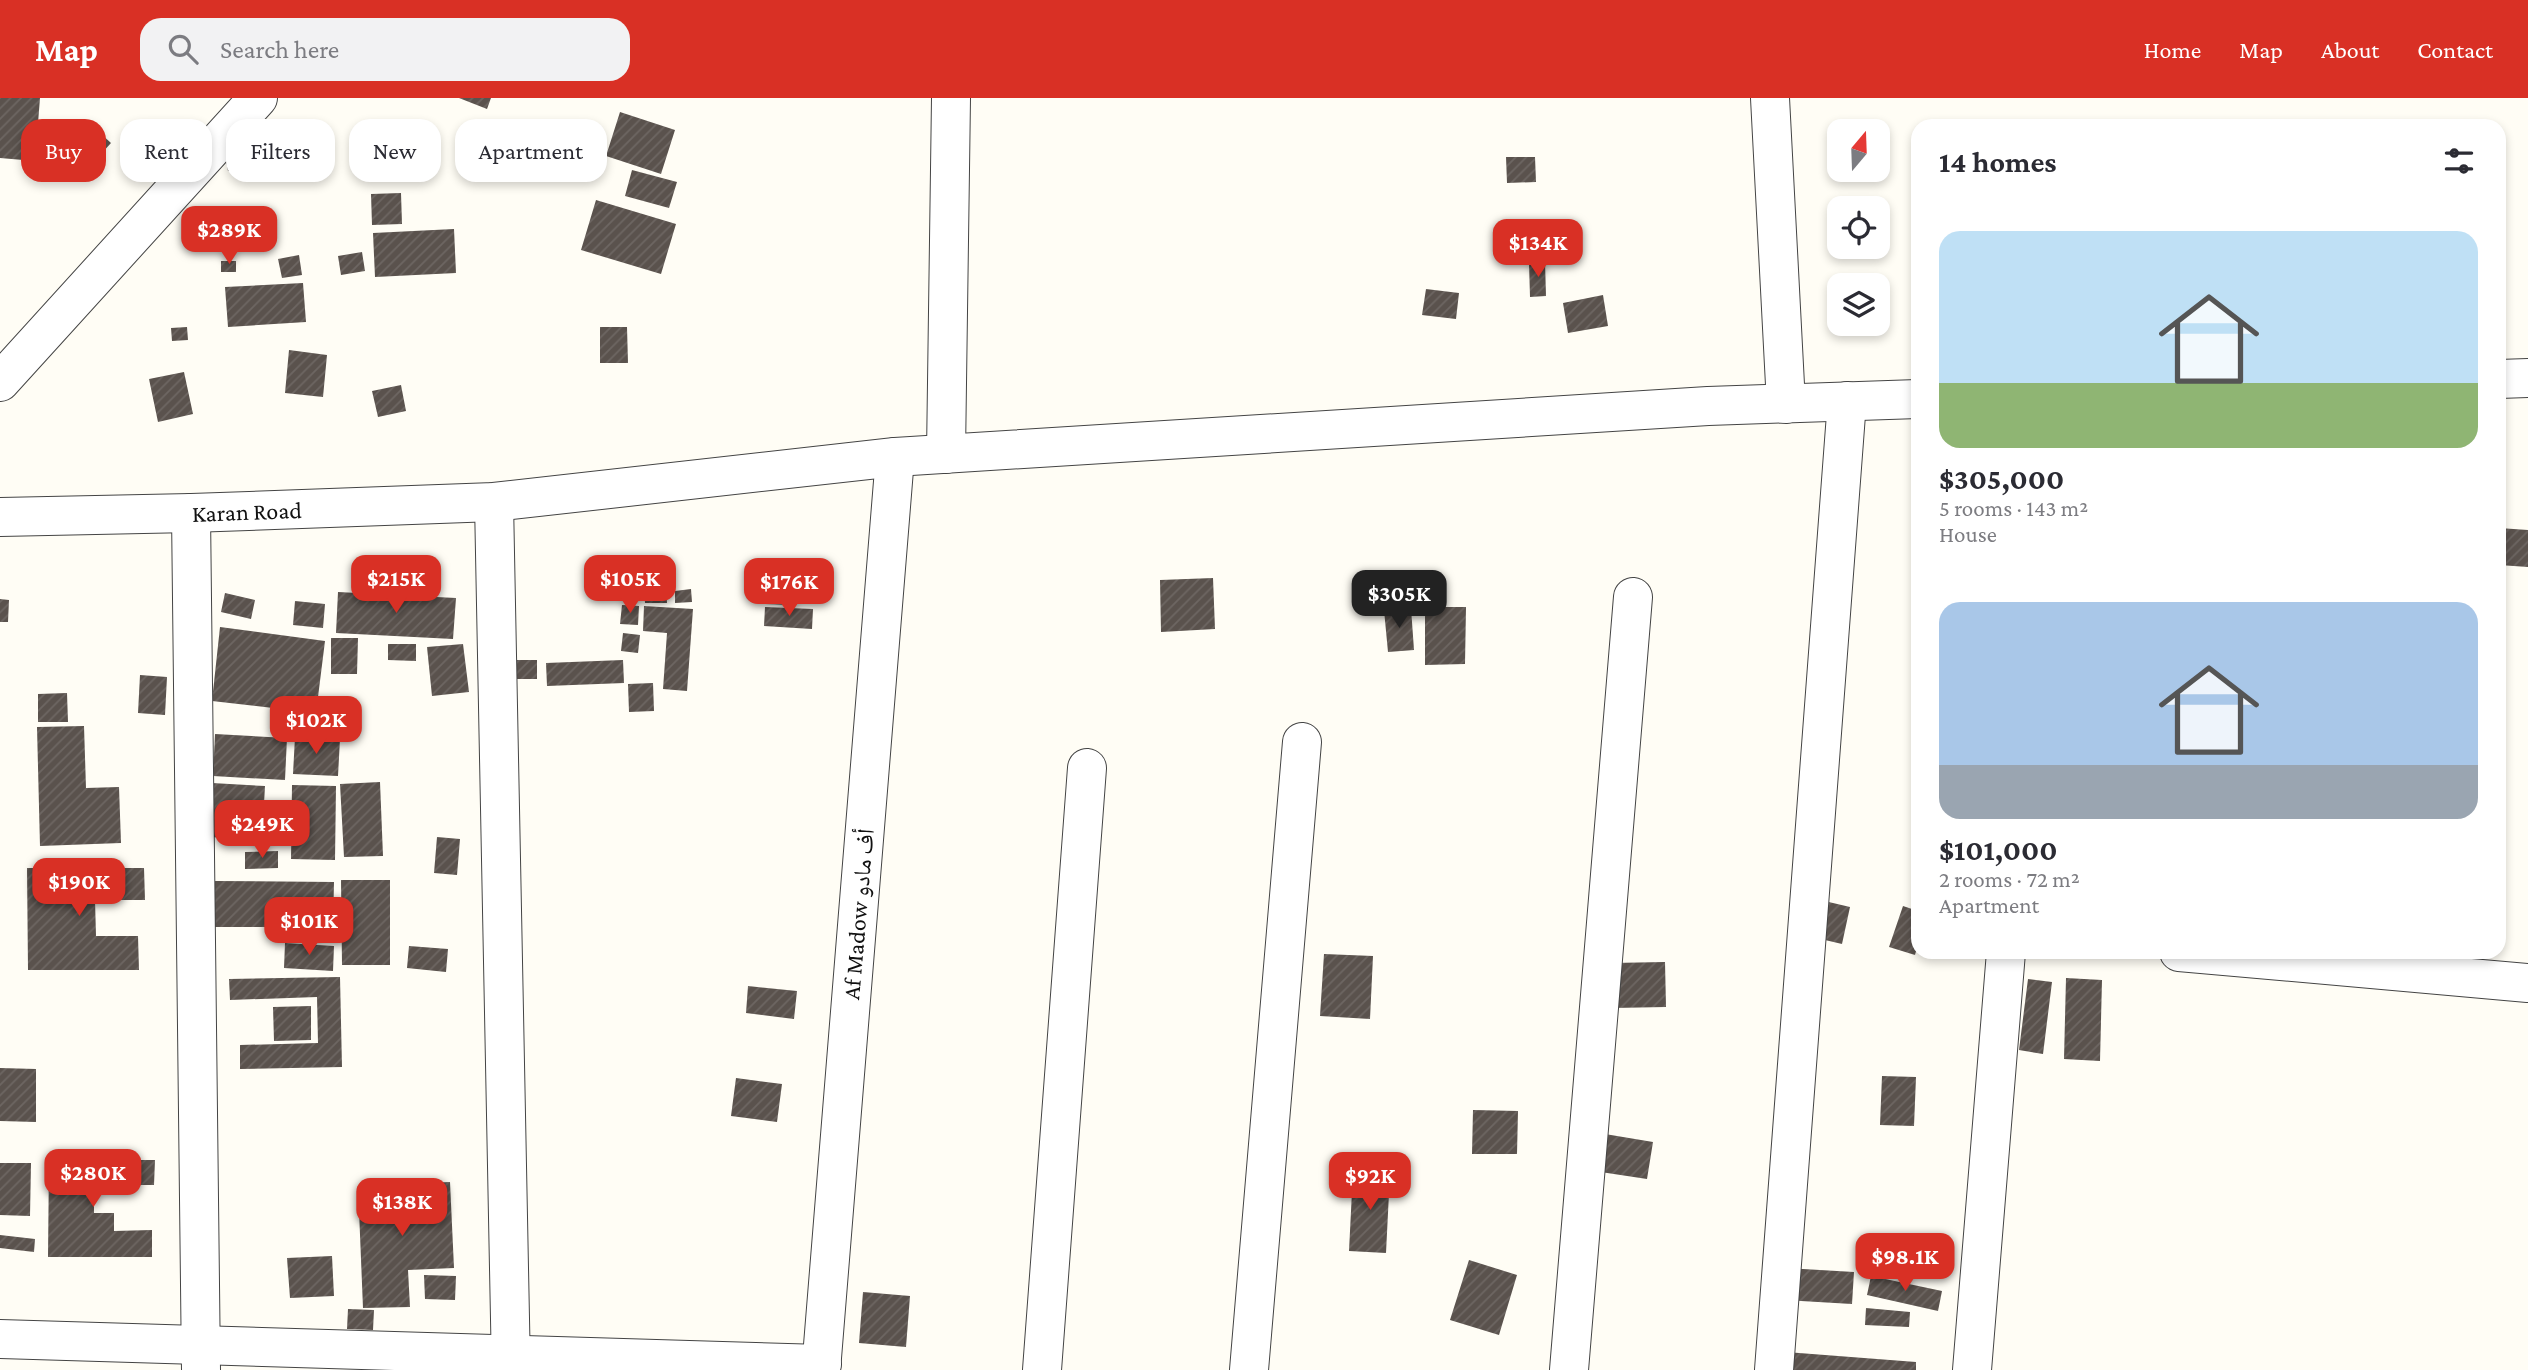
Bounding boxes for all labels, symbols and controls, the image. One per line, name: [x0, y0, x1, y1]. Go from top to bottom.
search box: [140, 18, 630, 81]
icon: search: [164, 30, 202, 68]
text: Map: [35, 31, 98, 68]
text: Search here: [220, 35, 339, 64]
text: Home: [2144, 36, 2201, 63]
text: Map: [2239, 36, 2283, 63]
text: About: [2321, 36, 2379, 63]
text: Contact: [2417, 36, 2493, 63]
chip: Buy: [21, 119, 106, 182]
chip: Rent: [120, 119, 212, 182]
chip: Filters: [226, 119, 335, 182]
chip: New: [349, 119, 441, 182]
chip: Apartment: [455, 119, 607, 182]
north arrow: [1827, 119, 1890, 182]
map controls: [1827, 119, 1890, 336]
icon: filters: [2440, 142, 2478, 180]
text: 14 homes: [1939, 145, 2057, 178]
button: locate: [1827, 196, 1890, 259]
pin: $289K: [180, 206, 278, 266]
text: $289K: [197, 216, 261, 242]
pin: $134K: [1489, 220, 1587, 279]
text: $134K: [1509, 229, 1567, 255]
button: layers: [1827, 273, 1890, 336]
icon: home: [2146, 276, 2272, 402]
text: $305,000: [1939, 462, 2064, 495]
street label: Karan Road: [192, 495, 303, 526]
text: 5 rooms · 143 m²: [1939, 495, 2088, 521]
text: House: [1939, 521, 1997, 547]
pin: $215K: [347, 556, 445, 615]
pin: $105K: [581, 556, 679, 615]
pin: $176K: [740, 559, 838, 618]
text: $215K: [367, 565, 425, 591]
text: $105K: [600, 565, 660, 591]
text: $176K: [760, 568, 818, 594]
pin: $305K: [1350, 570, 1448, 630]
text: $305K: [1368, 580, 1430, 606]
icon: home: [2146, 647, 2272, 773]
pin: $102K: [267, 696, 365, 756]
text: $102K: [286, 706, 346, 732]
pin: $249K: [213, 800, 311, 860]
text: $249K: [231, 810, 293, 836]
street label: Af Madow أف مادو: [837, 827, 879, 1001]
text: $101,000: [1939, 833, 2058, 866]
pin: $190K: [30, 858, 128, 918]
text: 2 rooms · 72 m²: [1939, 866, 2080, 892]
text: $190K: [48, 868, 110, 894]
text: Apartment: [1939, 892, 2039, 918]
pin: $101K: [260, 898, 358, 957]
text: $101K: [280, 907, 338, 933]
pin: $280K: [44, 1150, 142, 1209]
pin: $92K: [1329, 1152, 1411, 1212]
text: $280K: [60, 1159, 126, 1185]
text: $92K: [1345, 1162, 1395, 1188]
pin: $138K: [353, 1178, 451, 1238]
text: $138K: [372, 1188, 432, 1214]
pin: $98.1K: [1848, 1234, 1962, 1293]
text: $98.1K: [1871, 1243, 1939, 1269]

